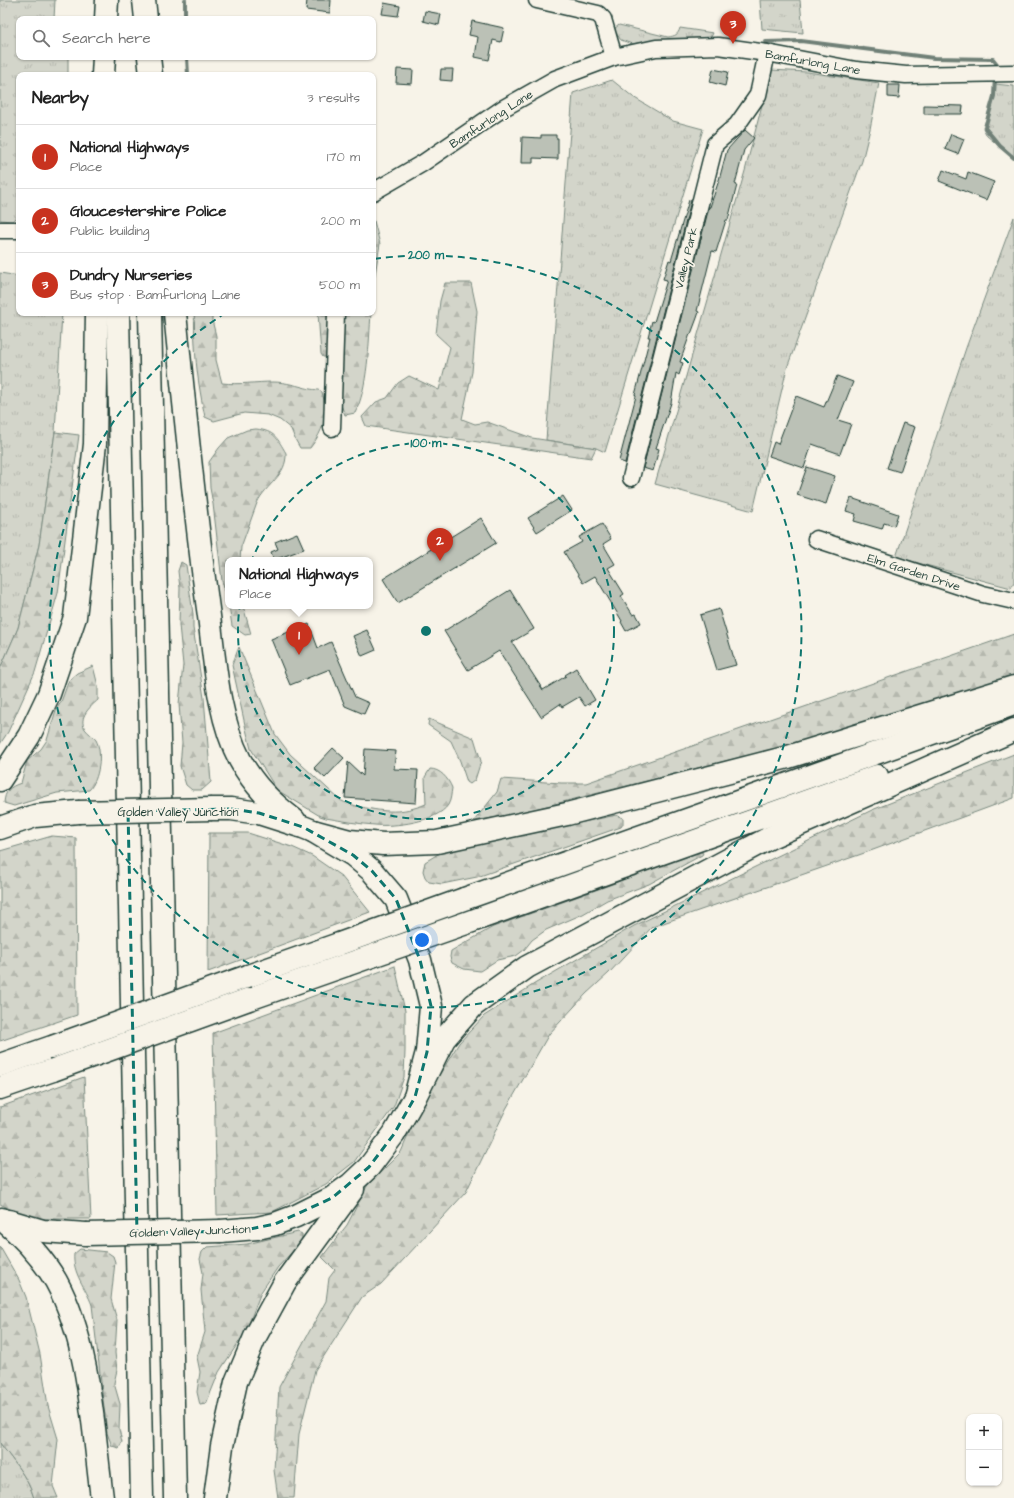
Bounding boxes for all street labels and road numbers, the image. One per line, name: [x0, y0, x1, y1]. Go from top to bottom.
street label: Bamfurlong Lane: [764, 46, 862, 80]
street label: Bamfurlong Lane: [446, 86, 537, 154]
street label: Valley Park: [671, 225, 703, 291]
street label: Elm Garden Drive: [865, 549, 963, 596]
street label: Golden Valley Junction: [117, 804, 239, 822]
street label: Golden Valley Junction: [129, 1221, 251, 1243]

